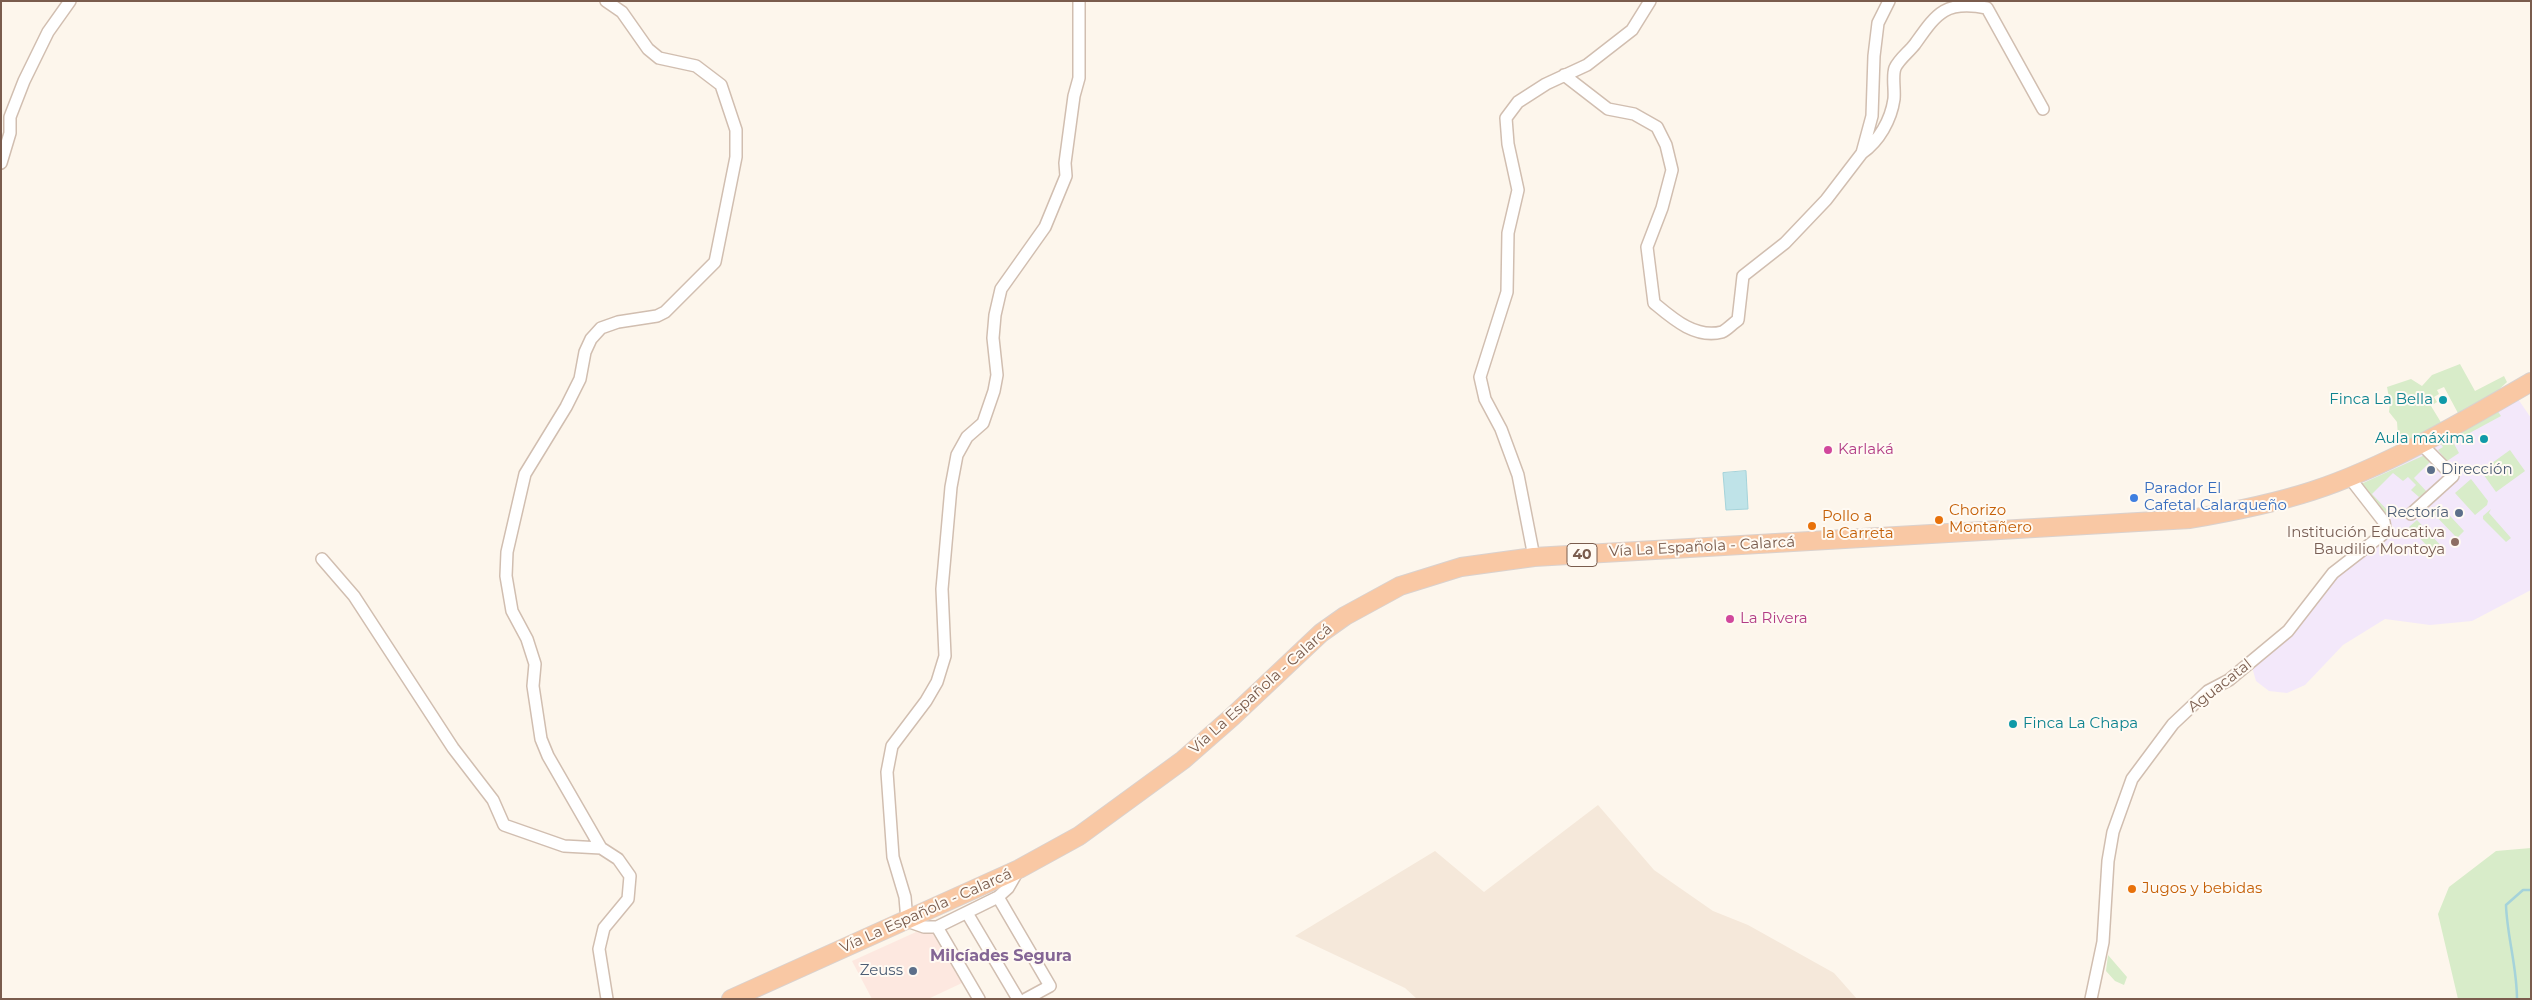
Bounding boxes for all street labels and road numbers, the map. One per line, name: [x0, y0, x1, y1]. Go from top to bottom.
street label: Vía La Española - Calarcá: [1609, 533, 1795, 561]
road number: 40: [1567, 544, 1597, 566]
street label: Vía La Española - Calarcá: [1186, 620, 1336, 758]
street label: Aguacatal: [2185, 656, 2255, 716]
street label: Vía La Española - Calarcá: [837, 865, 1015, 957]

